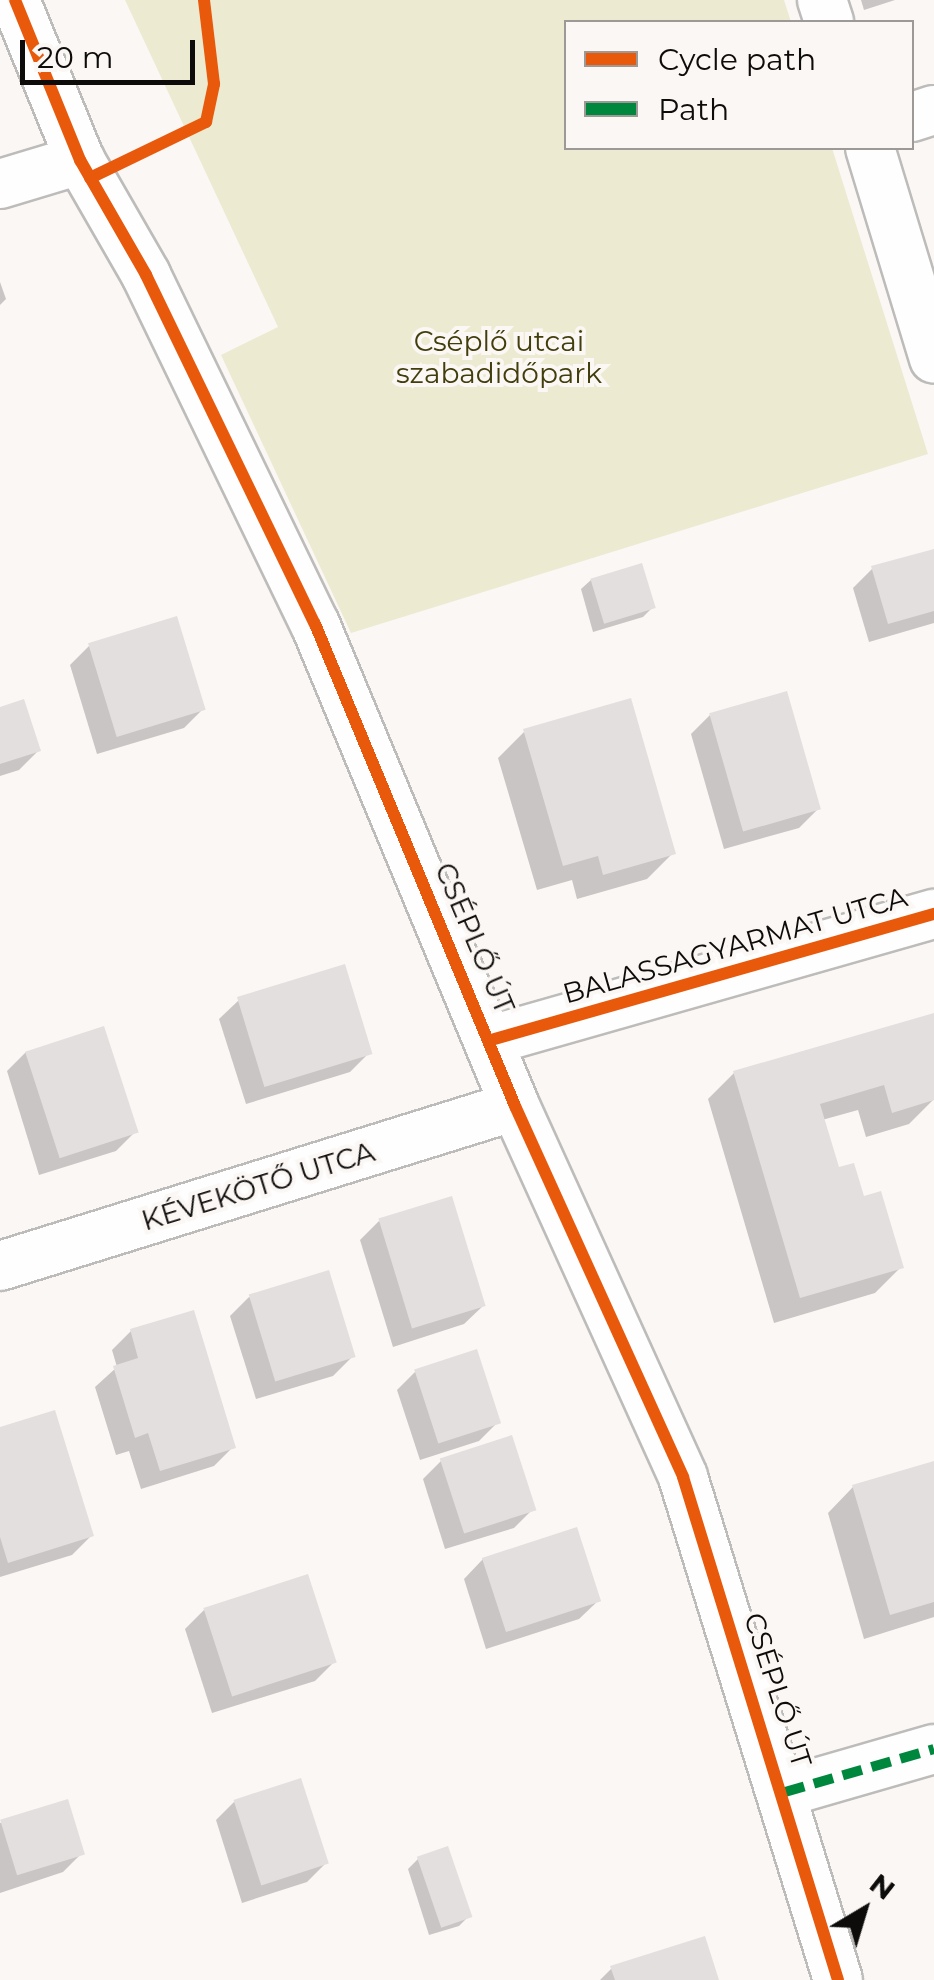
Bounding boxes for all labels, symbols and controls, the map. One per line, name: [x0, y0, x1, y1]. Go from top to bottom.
scale bar: [25, 20, 200, 82]
legend: [564, 20, 914, 150]
text: 20 m: [37, 39, 114, 76]
text: Cycle path: [658, 41, 816, 78]
text: Path: [658, 91, 729, 128]
park label: Cséplő utcai szabadidőpark: [396, 324, 602, 390]
street label: CSÉPLŐ ÚT: [428, 858, 522, 1018]
street label: BALASSAGYARMAT UTCA: [559, 880, 911, 1010]
street label: KÉVEKÖTŐ UTCA: [137, 1135, 379, 1237]
street label: CSÉPLŐ ÚT: [737, 1609, 819, 1771]
north arrow: [814, 1860, 914, 1960]
text: N: [863, 1866, 902, 1907]

